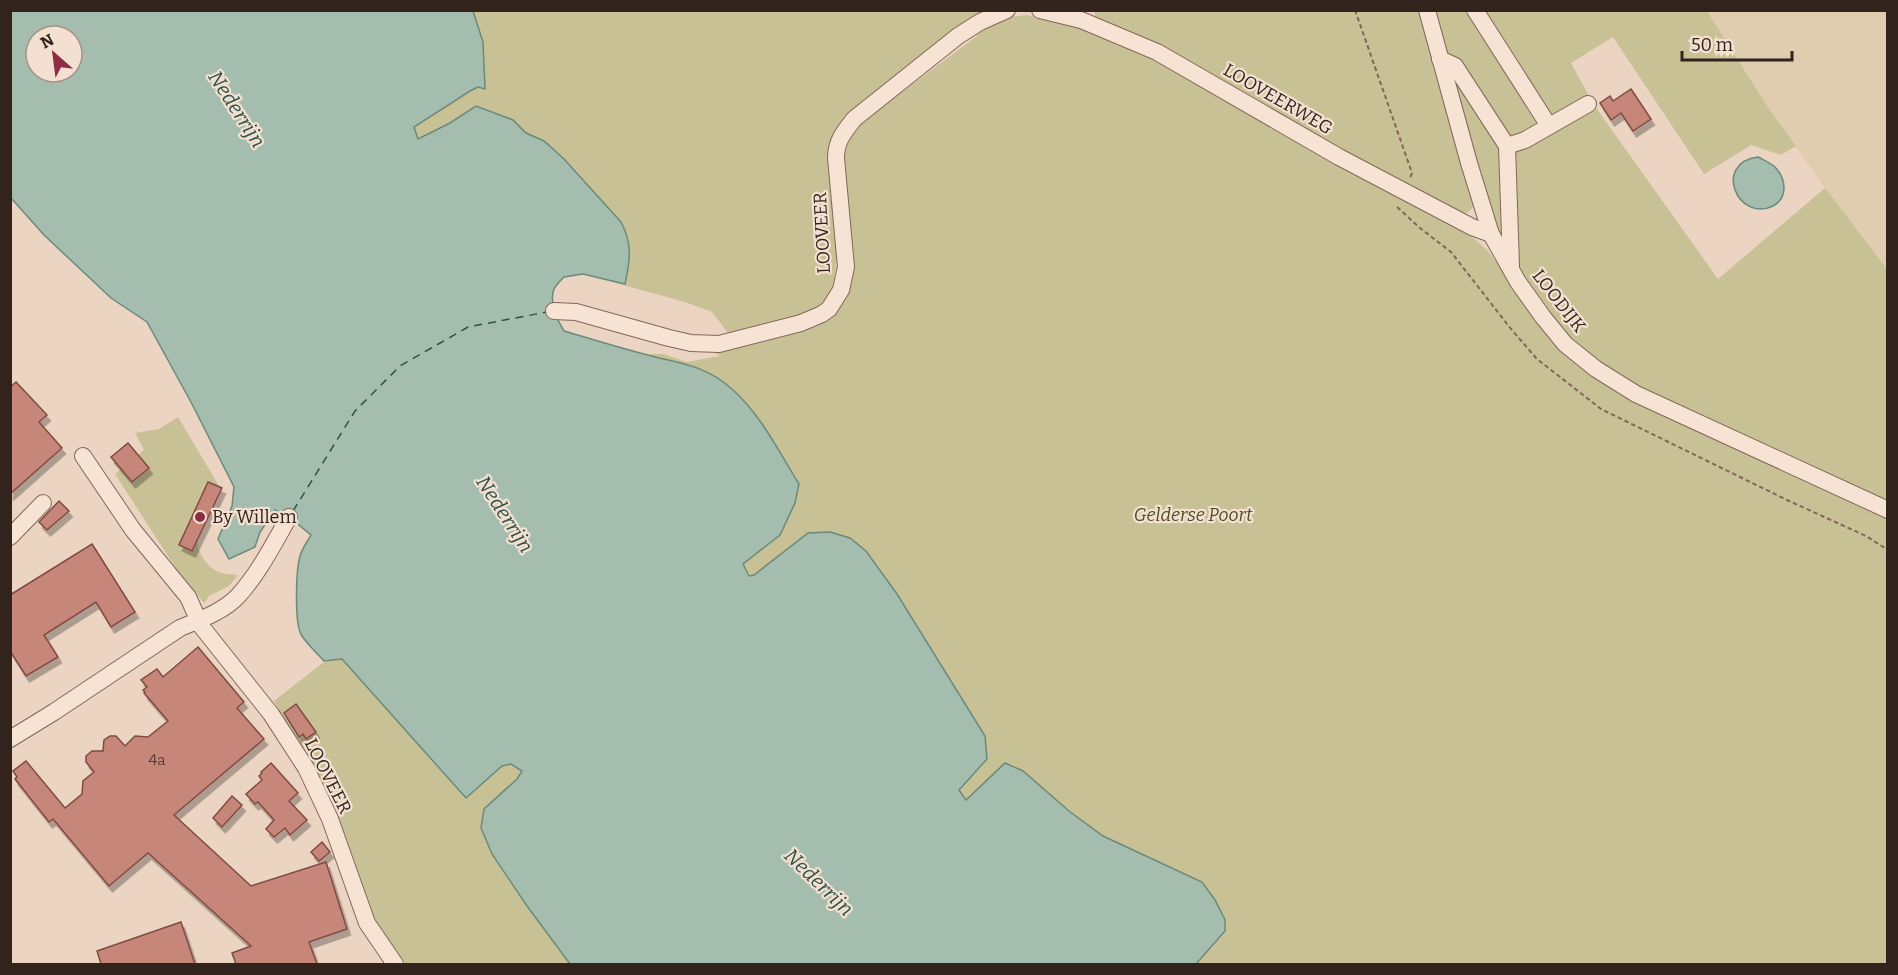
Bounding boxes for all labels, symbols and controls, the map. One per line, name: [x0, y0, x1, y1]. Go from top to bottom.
north arrow: [24, 24, 84, 84]
scale bar: [1682, 24, 1792, 62]
text: N: [37, 30, 57, 52]
text: 50 m: [1691, 34, 1733, 56]
street label: LOOVEERWEG: [1219, 59, 1337, 139]
water label: Nederrijn: [203, 66, 271, 152]
street label: LOOVEER: [809, 192, 835, 274]
street label: LOODIJK: [1528, 265, 1591, 337]
water label: Nederrijn: [471, 471, 539, 557]
park label: Gelderse Poort: [1134, 504, 1253, 526]
place label: By Willem: [212, 506, 297, 528]
marker: By Willem: [193, 510, 207, 524]
street label: LOOVEER: [300, 735, 356, 817]
house number: 4a: [149, 751, 165, 769]
water label: Nederrijn: [779, 843, 858, 921]

